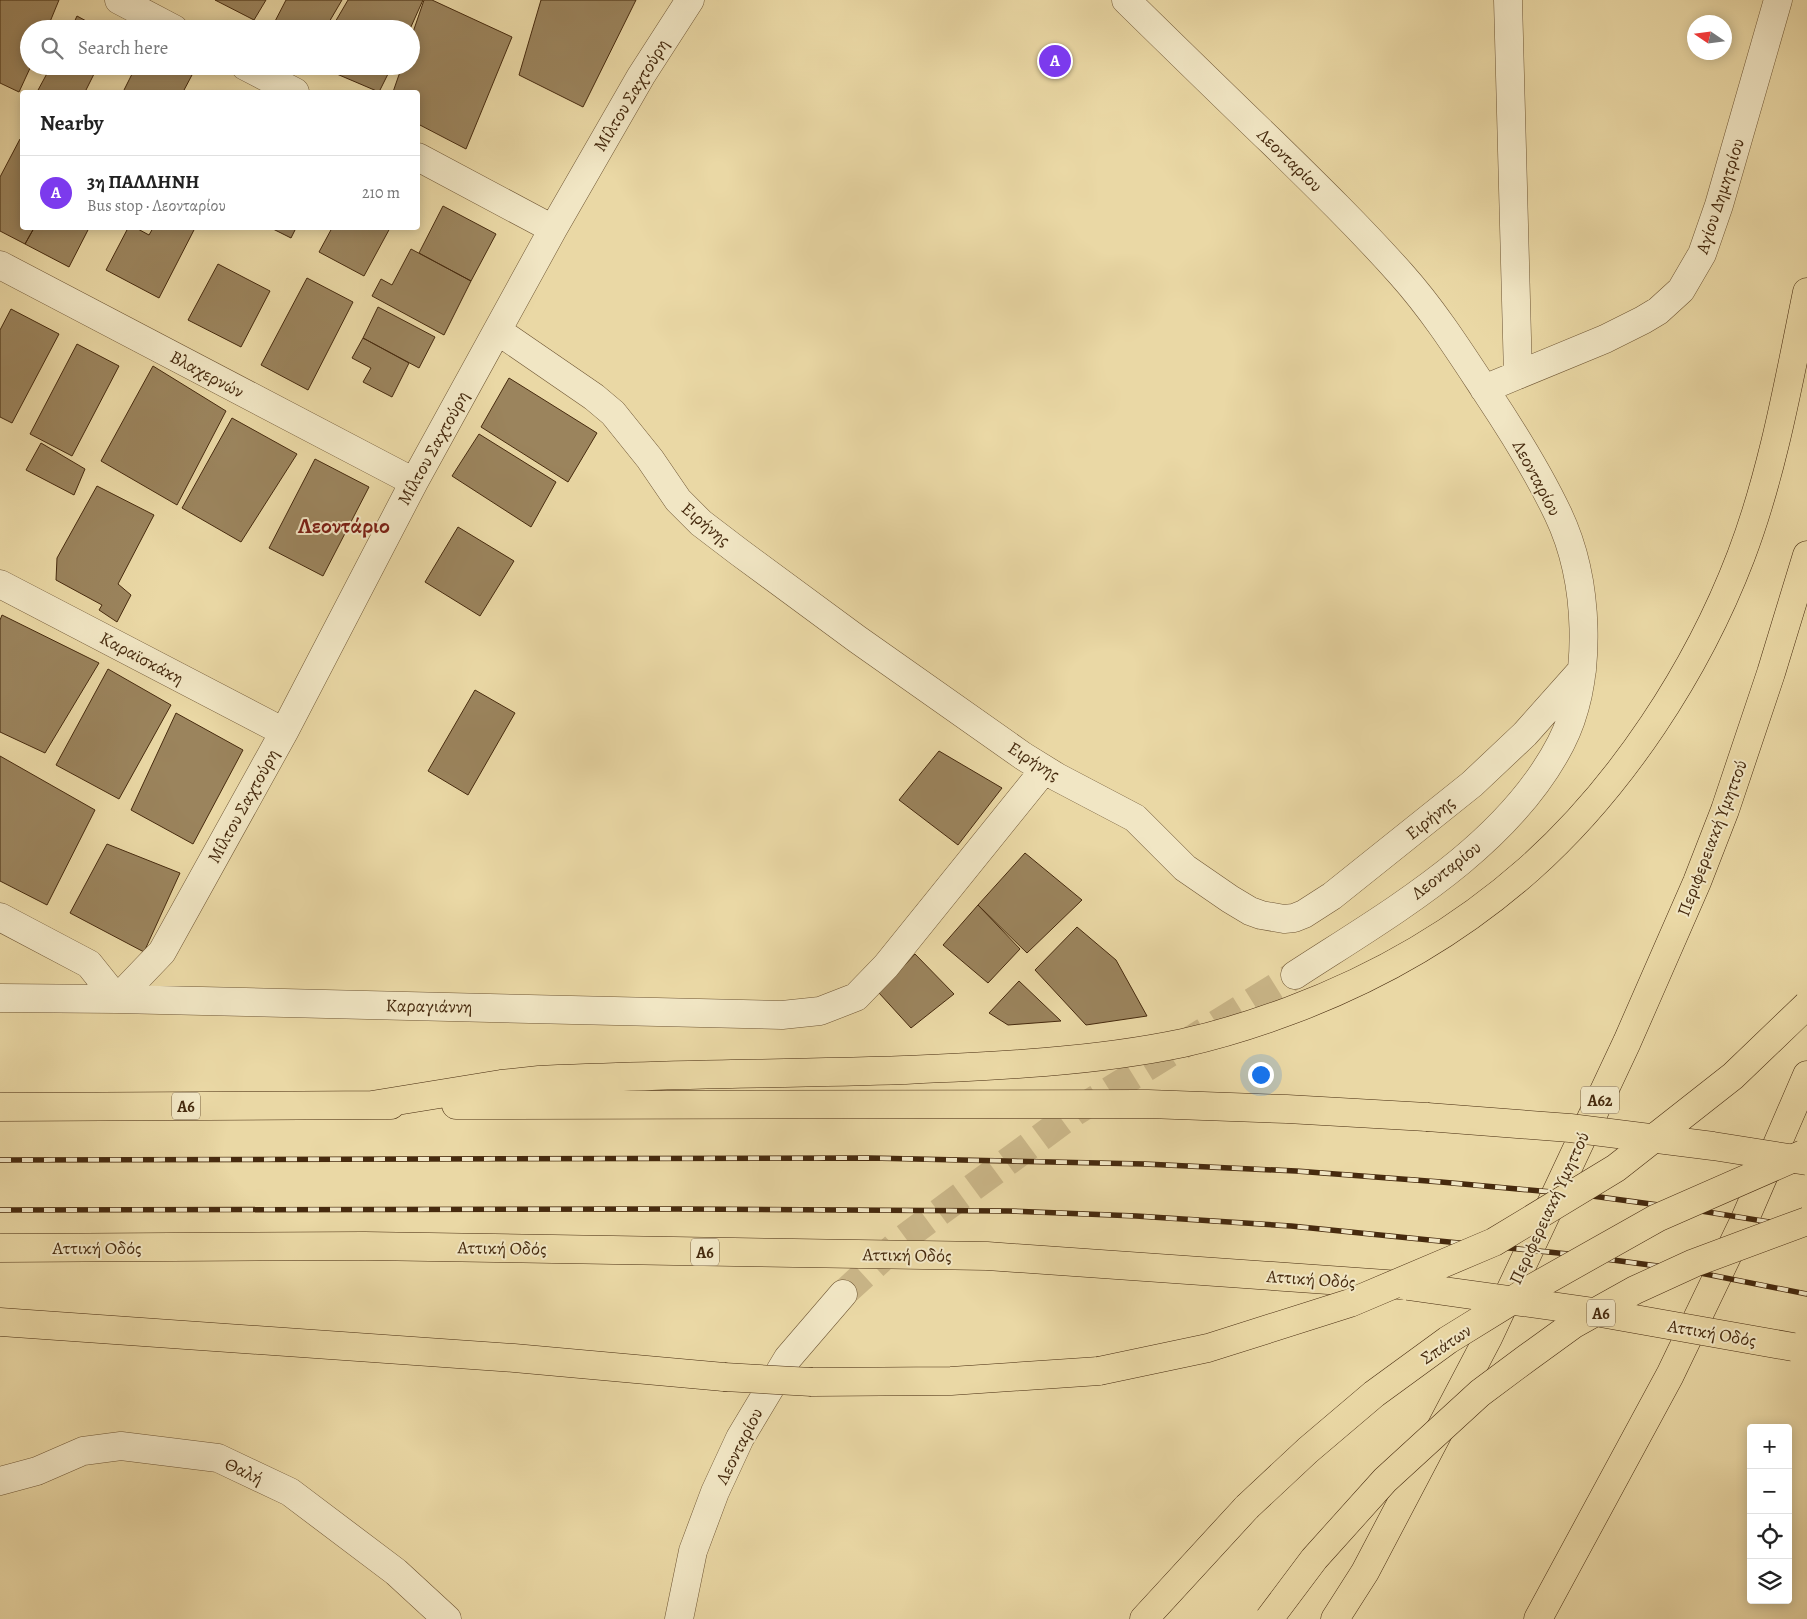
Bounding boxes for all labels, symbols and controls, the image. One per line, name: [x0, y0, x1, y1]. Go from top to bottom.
north arrow: [1687, 15, 1732, 60]
search box: [20, 20, 420, 75]
icon: search: [38, 34, 66, 62]
street label: Μίλτου Σαχτούρη: [588, 34, 674, 156]
text: Search here: [78, 35, 168, 61]
pin: A: [1039, 42, 1071, 80]
text: Nearby: [40, 109, 103, 137]
street label: Λεονταρίου: [1251, 122, 1328, 197]
street label: Αγίου Δημητρίου: [1690, 135, 1750, 258]
text: 3η ΠΑΛΛΗΝΗ: [87, 169, 200, 195]
text: A: [51, 182, 61, 204]
text: 210 m: [362, 182, 400, 204]
text: Bus stop · Λεονταρίου: [87, 195, 226, 217]
street label: Βλαχερνών: [166, 345, 248, 403]
street label: Μίλτου Σαχτούρη: [392, 386, 474, 510]
street label: Λεονταρίου: [1507, 435, 1567, 520]
street label: Ειρήνης: [676, 497, 736, 551]
district label: Λεοντάριο: [297, 511, 390, 541]
street label: Καραϊσκάκη: [96, 626, 188, 690]
street label: Ειρήνης: [1004, 736, 1064, 786]
street label: Μίλτου Σαχτούρη: [202, 744, 284, 868]
street label: Περιφερειακή Υμηττού: [1671, 756, 1753, 920]
street label: Ειρήνης: [1400, 791, 1460, 845]
street label: Λεονταρίου: [1405, 835, 1486, 905]
street label: Καραγιάννη: [385, 993, 473, 1019]
your location: [1248, 1062, 1274, 1088]
road number: Α62: [1581, 1086, 1619, 1114]
road number: Α6: [172, 1092, 200, 1120]
street label: Περιφερειακή Υμηττού: [1503, 1128, 1595, 1288]
street label: Αττική Οδός: [456, 1235, 547, 1261]
street label: Αττική Οδός: [51, 1236, 142, 1260]
road number: Α6: [691, 1238, 719, 1266]
street label: Αττική Οδός: [861, 1242, 952, 1268]
street label: Αττική Οδός: [1265, 1264, 1356, 1294]
road number: Α6: [1587, 1300, 1615, 1326]
street label: Αττική Οδός: [1665, 1313, 1758, 1353]
street label: Σπάτων: [1416, 1318, 1476, 1370]
street label: Λεονταρίου: [709, 1404, 768, 1489]
map controls: [1747, 1424, 1792, 1604]
button: +: [1747, 1424, 1792, 1469]
street label: Θαλή: [221, 1452, 267, 1490]
button: −: [1747, 1469, 1792, 1514]
button: locate: [1747, 1514, 1792, 1559]
button: layers: [1747, 1559, 1792, 1604]

